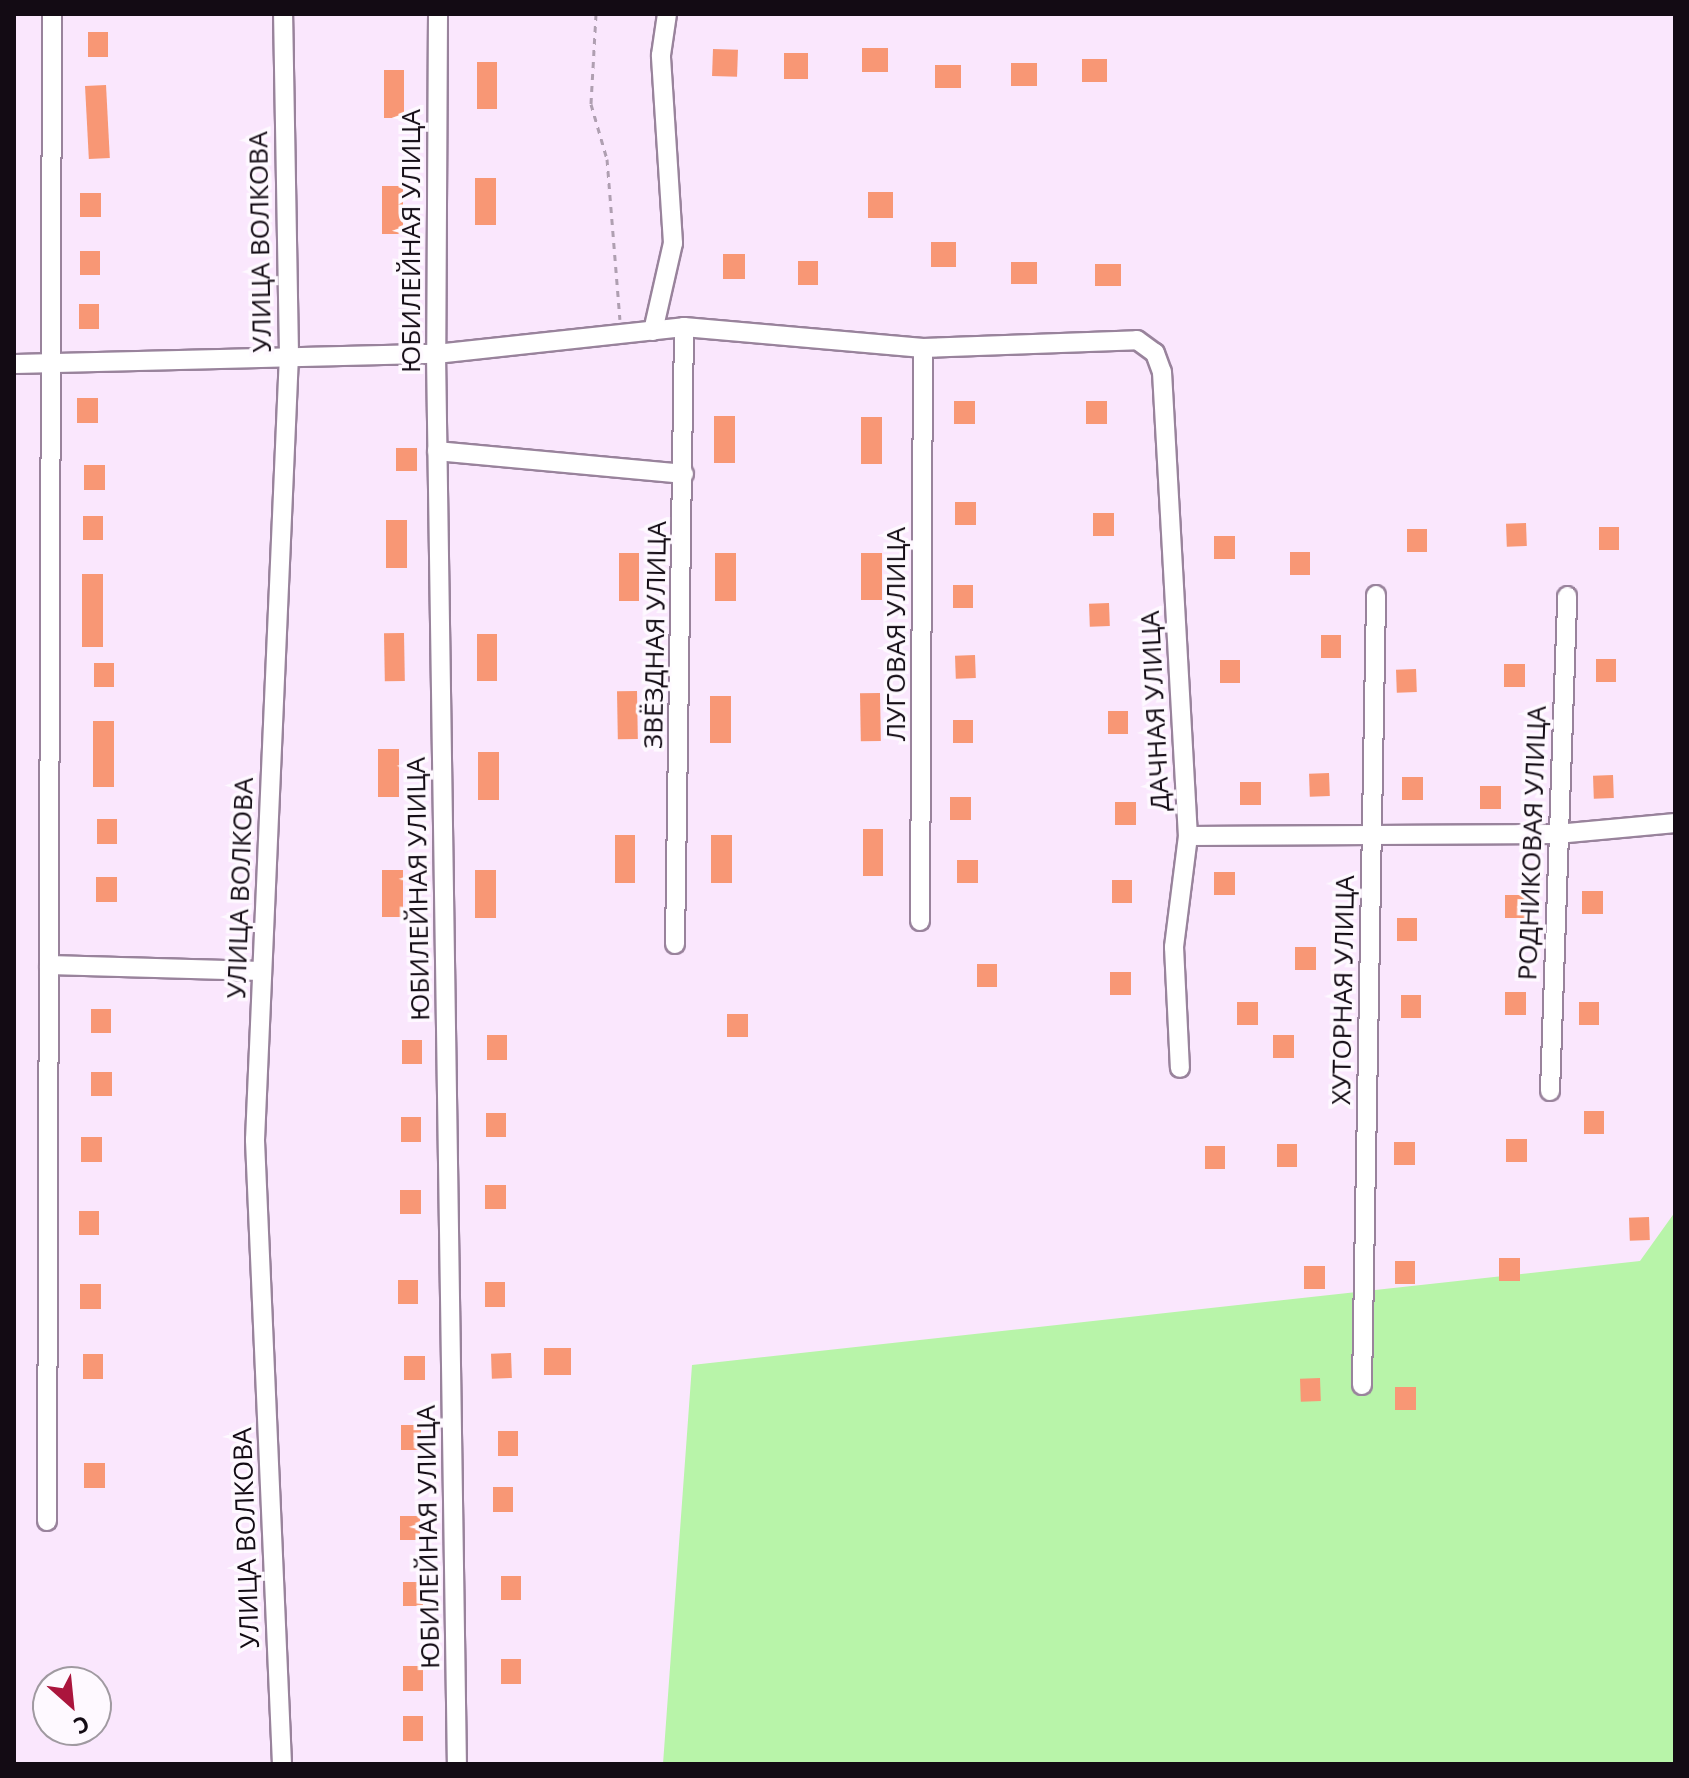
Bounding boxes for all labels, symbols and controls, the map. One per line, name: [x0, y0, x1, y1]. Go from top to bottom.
street label: ЮБИЛЕЙНАЯ УЛИЦА: [395, 109, 427, 373]
street label: УЛИЦА ВОЛКОВА: [242, 131, 278, 353]
street label: ЗВЁЗДНАЯ УЛИЦА: [637, 521, 673, 749]
street label: ЛУГОВАЯ УЛИЦА: [880, 527, 912, 741]
street label: ДАЧНАЯ УЛИЦА: [1134, 610, 1176, 812]
street label: РОДНИКОВАЯ УЛИЦА: [1512, 705, 1552, 981]
street label: ЮБИЛЕЙНАЯ УЛИЦА: [400, 757, 436, 1021]
street label: УЛИЦА ВОЛКОВА: [221, 777, 259, 999]
street label: ХУТОРНАЯ УЛИЦА: [1325, 875, 1361, 1105]
street label: ЮБИЛЕЙНАЯ УЛИЦА: [410, 1405, 446, 1669]
street label: УЛИЦА ВОЛКОВА: [227, 1427, 265, 1649]
north arrow: [32, 1666, 112, 1746]
text: С: [69, 1709, 95, 1742]

